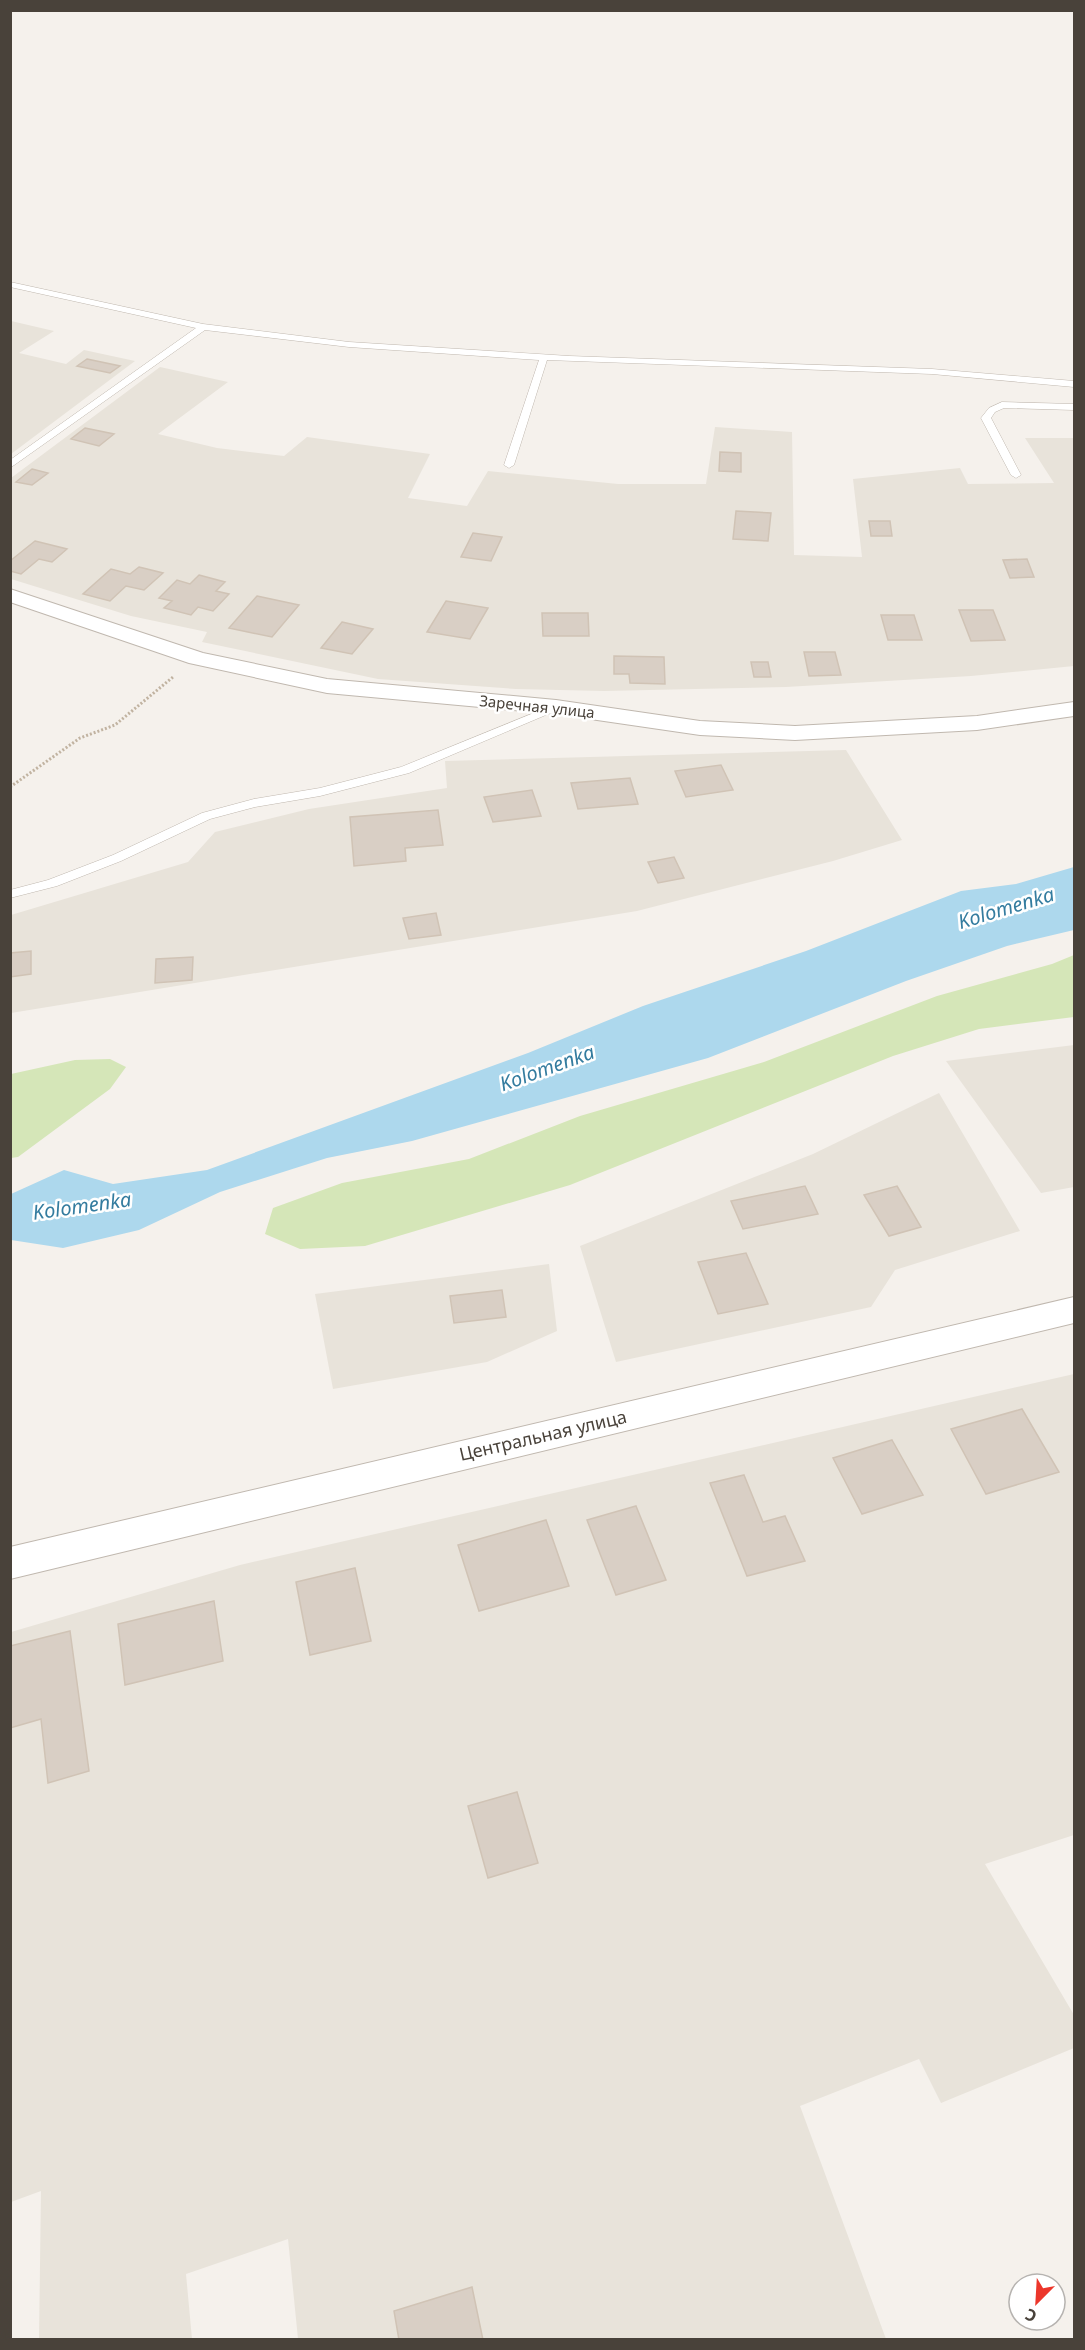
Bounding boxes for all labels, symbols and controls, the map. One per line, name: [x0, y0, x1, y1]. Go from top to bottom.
street label: Заречная улица: [479, 690, 596, 722]
water label: Kolomenka: [954, 880, 1057, 935]
water label: Kolomenka: [496, 1038, 598, 1097]
water label: Kolomenka: [31, 1185, 133, 1226]
street label: Центральная улица: [457, 1404, 629, 1466]
north arrow: [1007, 2272, 1067, 2332]
text: С: [1022, 2304, 1040, 2328]

